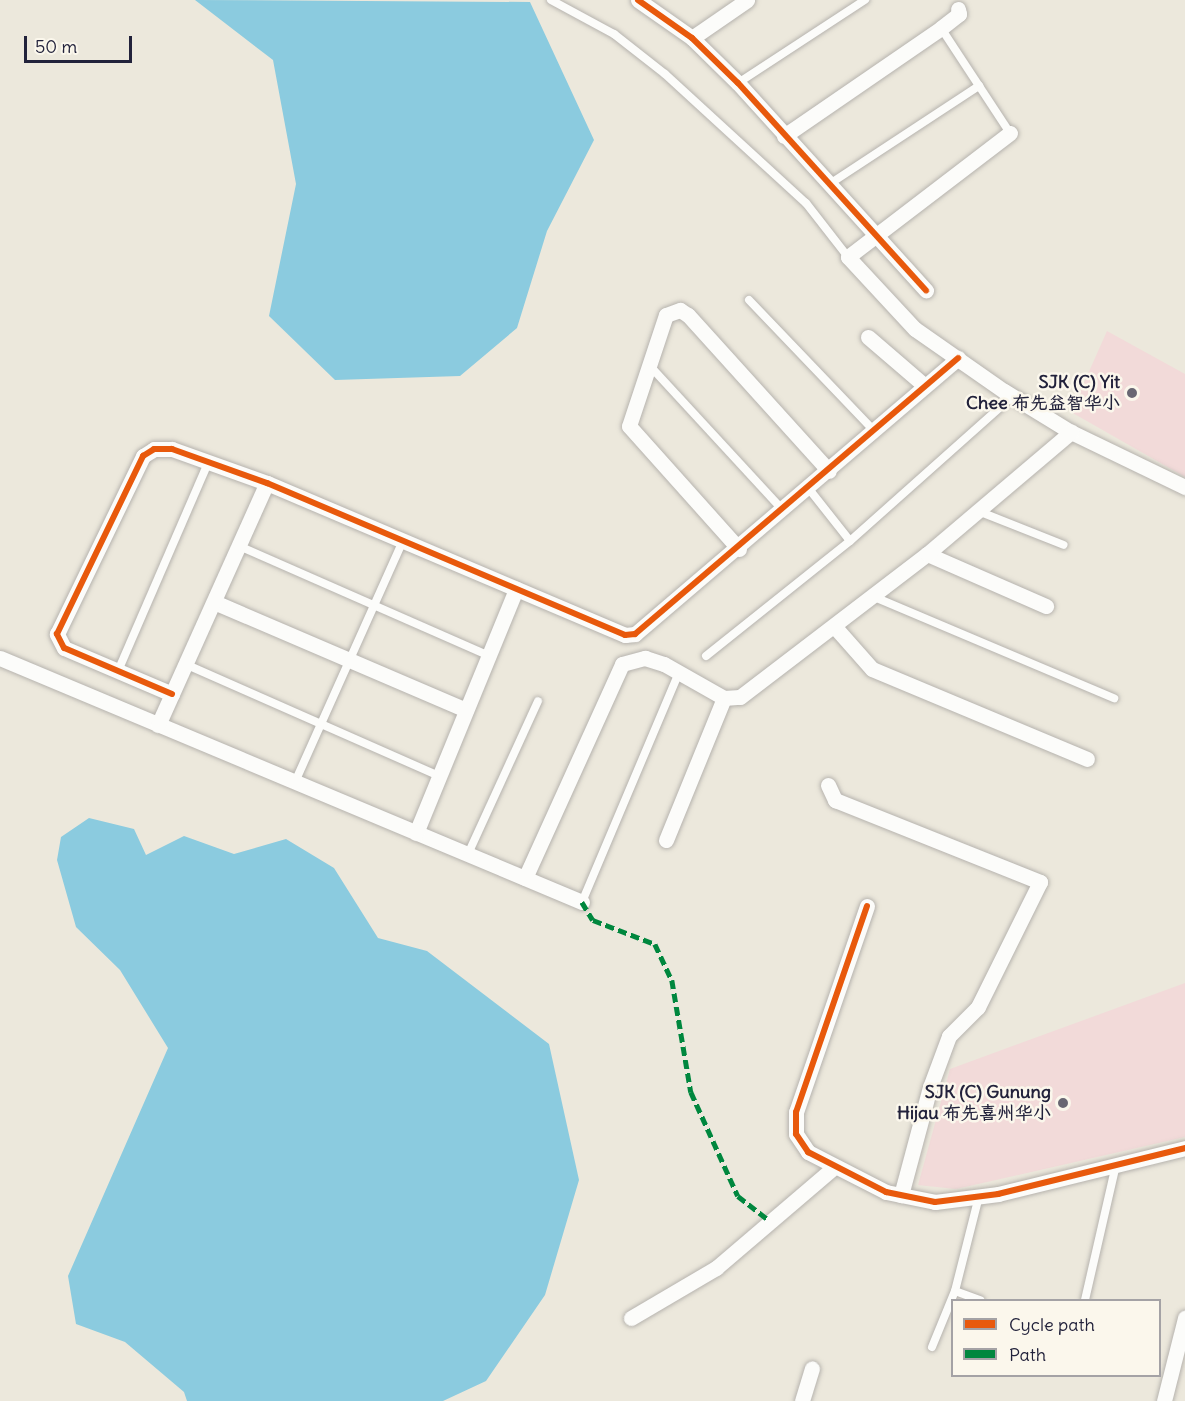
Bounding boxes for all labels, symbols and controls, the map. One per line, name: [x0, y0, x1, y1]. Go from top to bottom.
scale bar: [27, 24, 135, 62]
text: 50 m: [35, 35, 77, 58]
place label: SJK (C) Yit Chee 布先益智华小: [966, 372, 1120, 415]
marker: SJK (C) Yit Chee 布先益智华小: [1125, 386, 1139, 400]
place label: SJK (C) Gunung Hijau 布先喜州华小: [897, 1082, 1051, 1124]
marker: SJK (C) Gunung Hijau 布先喜州华小: [1056, 1096, 1070, 1110]
legend: [951, 1299, 1161, 1377]
text: Cycle path: [1009, 1313, 1095, 1336]
text: Path: [1009, 1343, 1046, 1366]

